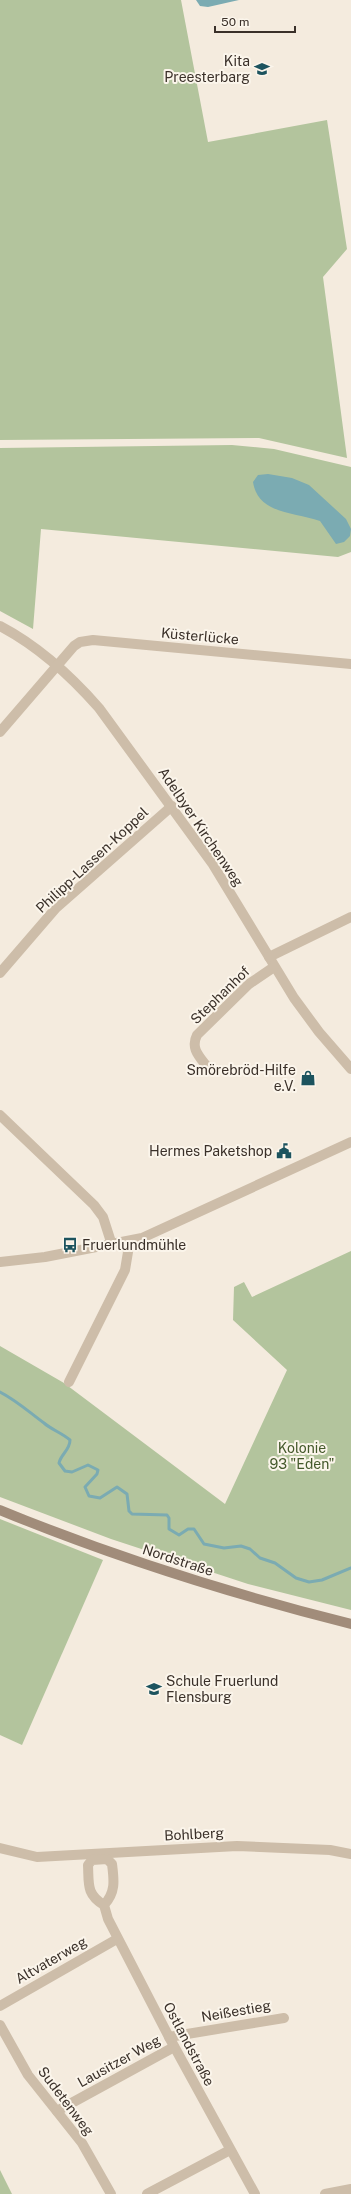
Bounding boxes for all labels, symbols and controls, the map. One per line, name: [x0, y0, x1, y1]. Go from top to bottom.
scale bar: [215, 8, 295, 34]
text: 50 m: [221, 15, 249, 29]
place label: Kita Preesterbarg: [164, 53, 250, 85]
school or university icon: Kita Preesterbarg: [253, 60, 271, 78]
street label: Küsterlücke: [160, 625, 240, 647]
street label: Adelbyer Kirchenweg: [155, 765, 247, 890]
street label: Philipp-Lassen-Koppel: [33, 804, 151, 916]
street label: Stephanhof: [187, 963, 253, 1027]
place label: Smörebröd-Hilfe e.V.: [186, 1062, 296, 1094]
shop icon: Smörebröd-Hilfe e.V.: [299, 1069, 317, 1087]
public building icon: Hermes Paketshop: [275, 1142, 293, 1160]
place label: Hermes Paketshop: [149, 1143, 272, 1159]
bus stop icon: Fruerlundmühle: [61, 1236, 79, 1254]
place label: Fruerlundmühle: [82, 1237, 186, 1253]
park label: Kolonie 93 "Eden": [270, 1440, 334, 1472]
street label: Nordstraße: [141, 1541, 216, 1579]
place label: Schule Fruerlund Flensburg: [166, 1673, 278, 1705]
school or university icon: Schule Fruerlund Flensburg: [145, 1680, 163, 1698]
street label: Bohlberg: [164, 1824, 225, 1844]
street label: Altvaterweg: [13, 1933, 90, 1987]
street label: Neißestieg: [200, 1997, 272, 2025]
street label: Ostlandstraße: [160, 1999, 218, 2089]
street label: Lausitzer Weg: [75, 2032, 163, 2090]
street label: Sudetenweg: [35, 2063, 97, 2139]

